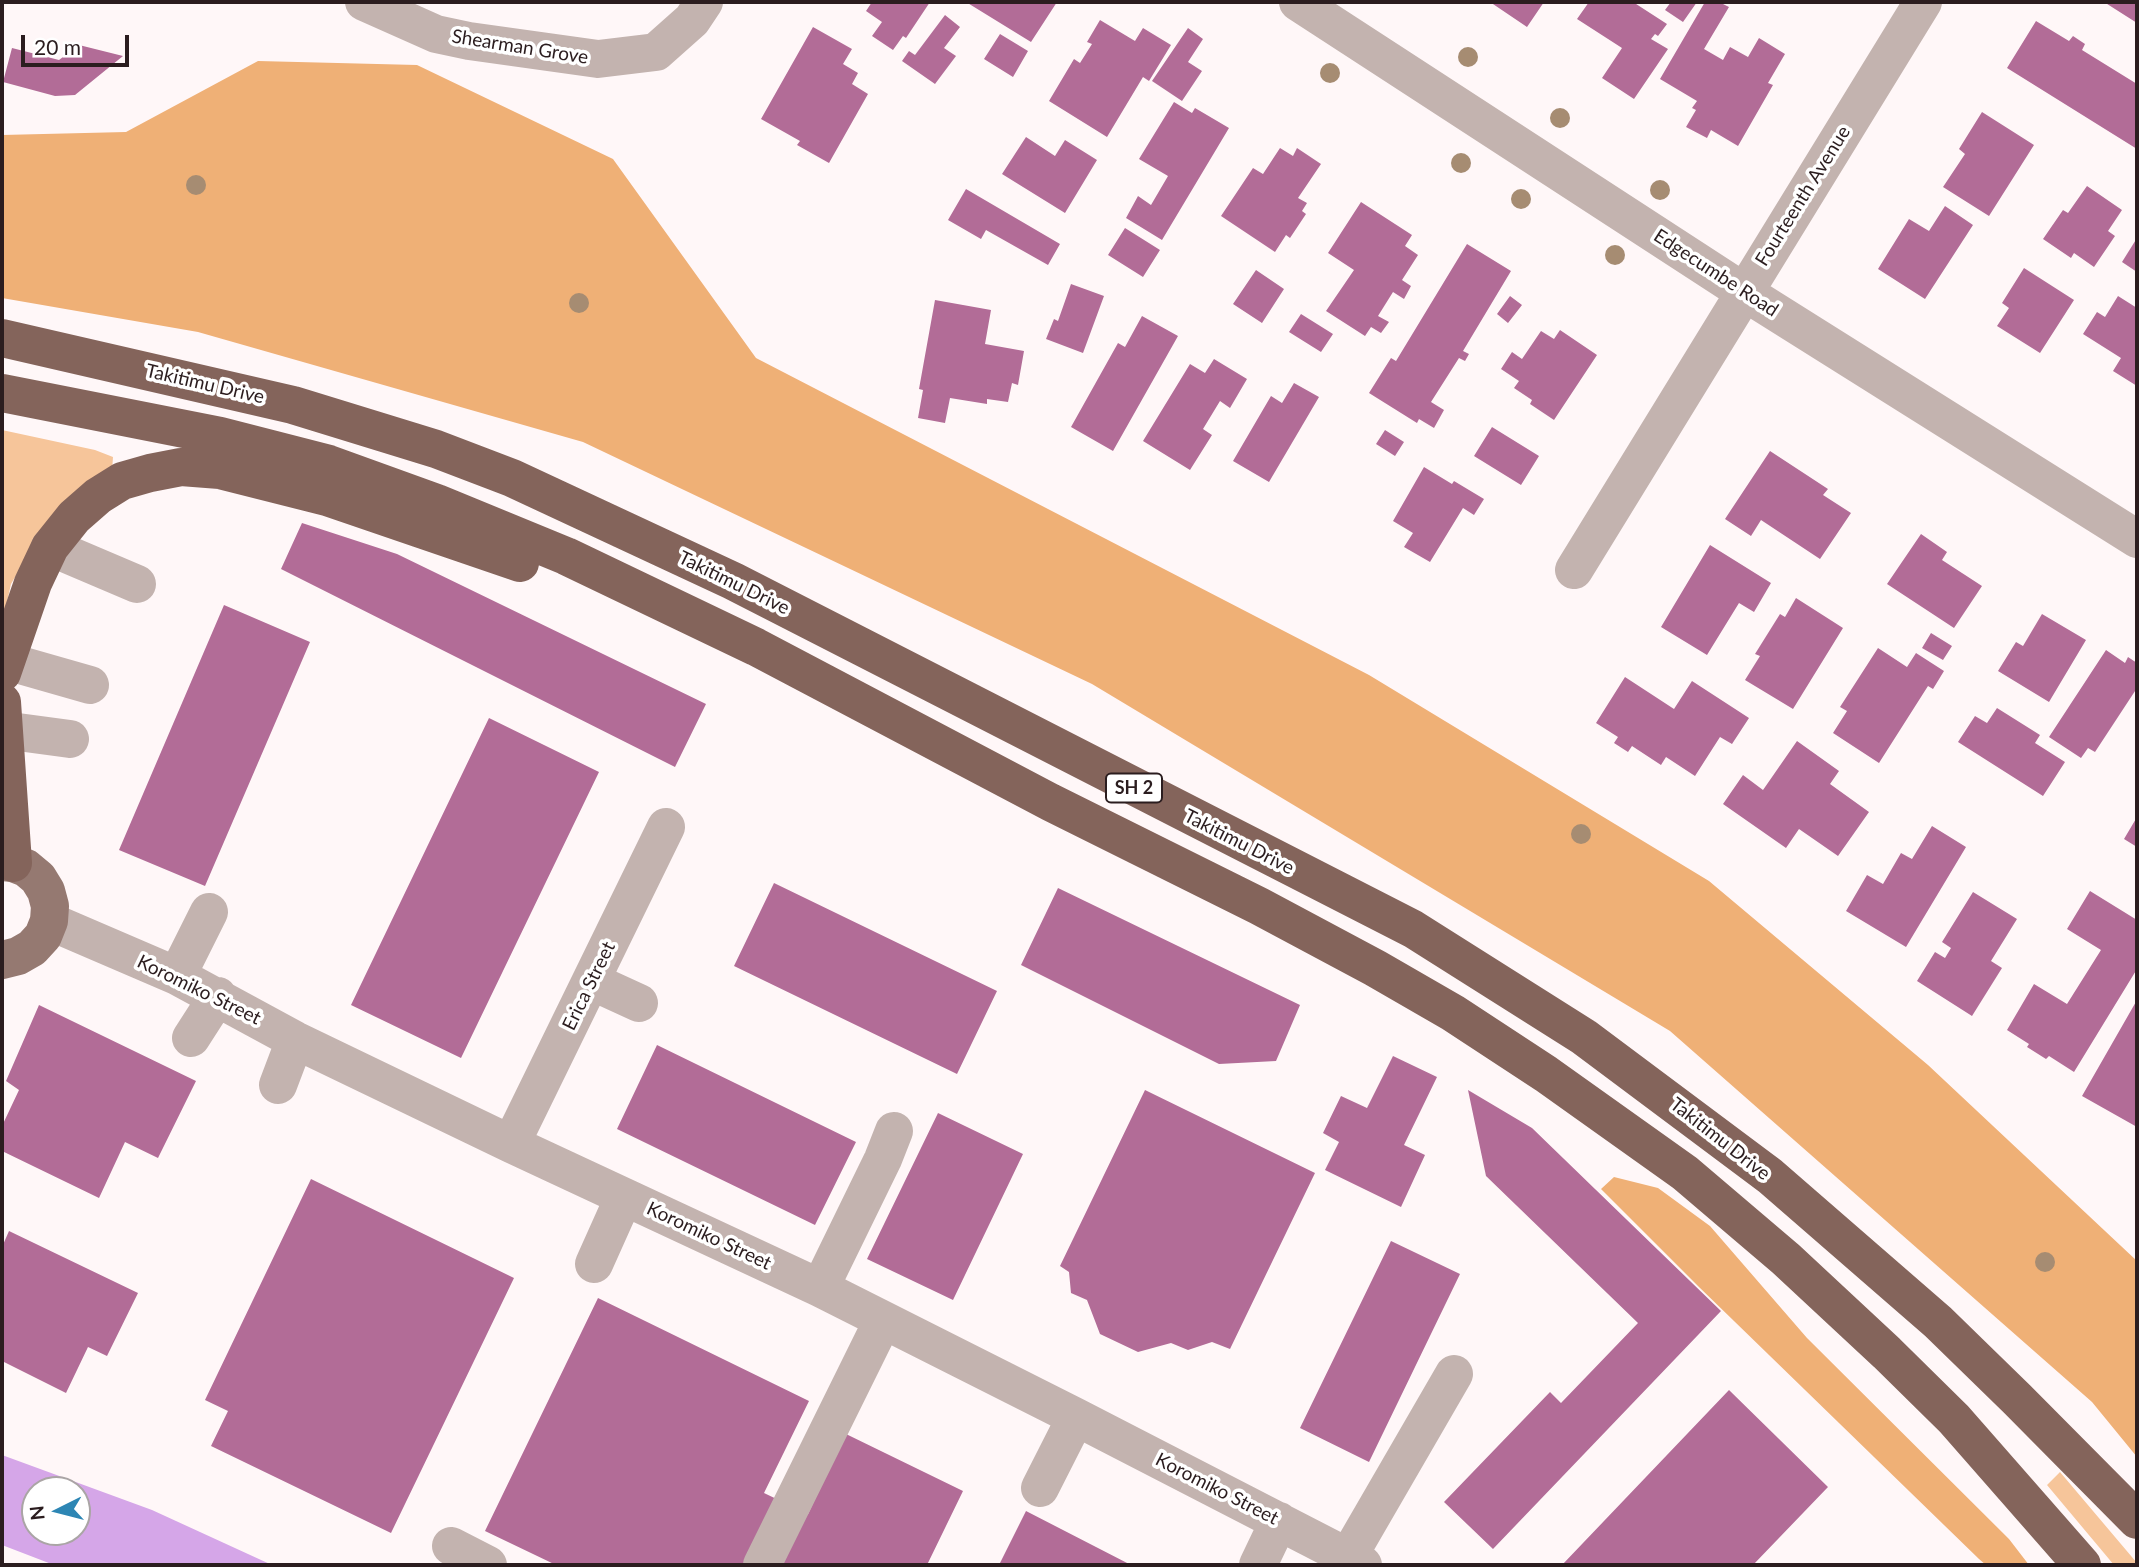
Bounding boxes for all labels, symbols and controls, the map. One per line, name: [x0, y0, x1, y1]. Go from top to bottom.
scale bar: [24, 21, 133, 65]
street label: Shearman Grove: [450, 25, 590, 69]
text: 20 m: [34, 34, 81, 59]
street label: Fourteenth Avenue: [1751, 122, 1855, 270]
street label: Edgecumbe Road: [1649, 224, 1783, 322]
street label: Takitimu Drive: [144, 359, 266, 409]
street label: Takitimu Drive: [675, 546, 793, 620]
road number: SH 2: [1106, 774, 1162, 802]
street label: Takitimu Drive: [1180, 804, 1298, 880]
street label: Erica Street: [558, 938, 620, 1034]
street label: Koromiko Street: [133, 950, 265, 1030]
street label: Takitimu Drive: [1665, 1093, 1775, 1185]
street label: Koromiko Street: [643, 1197, 775, 1275]
street label: Koromiko Street: [1152, 1448, 1282, 1530]
north arrow: [21, 1476, 91, 1546]
text: N: [24, 1505, 49, 1522]

